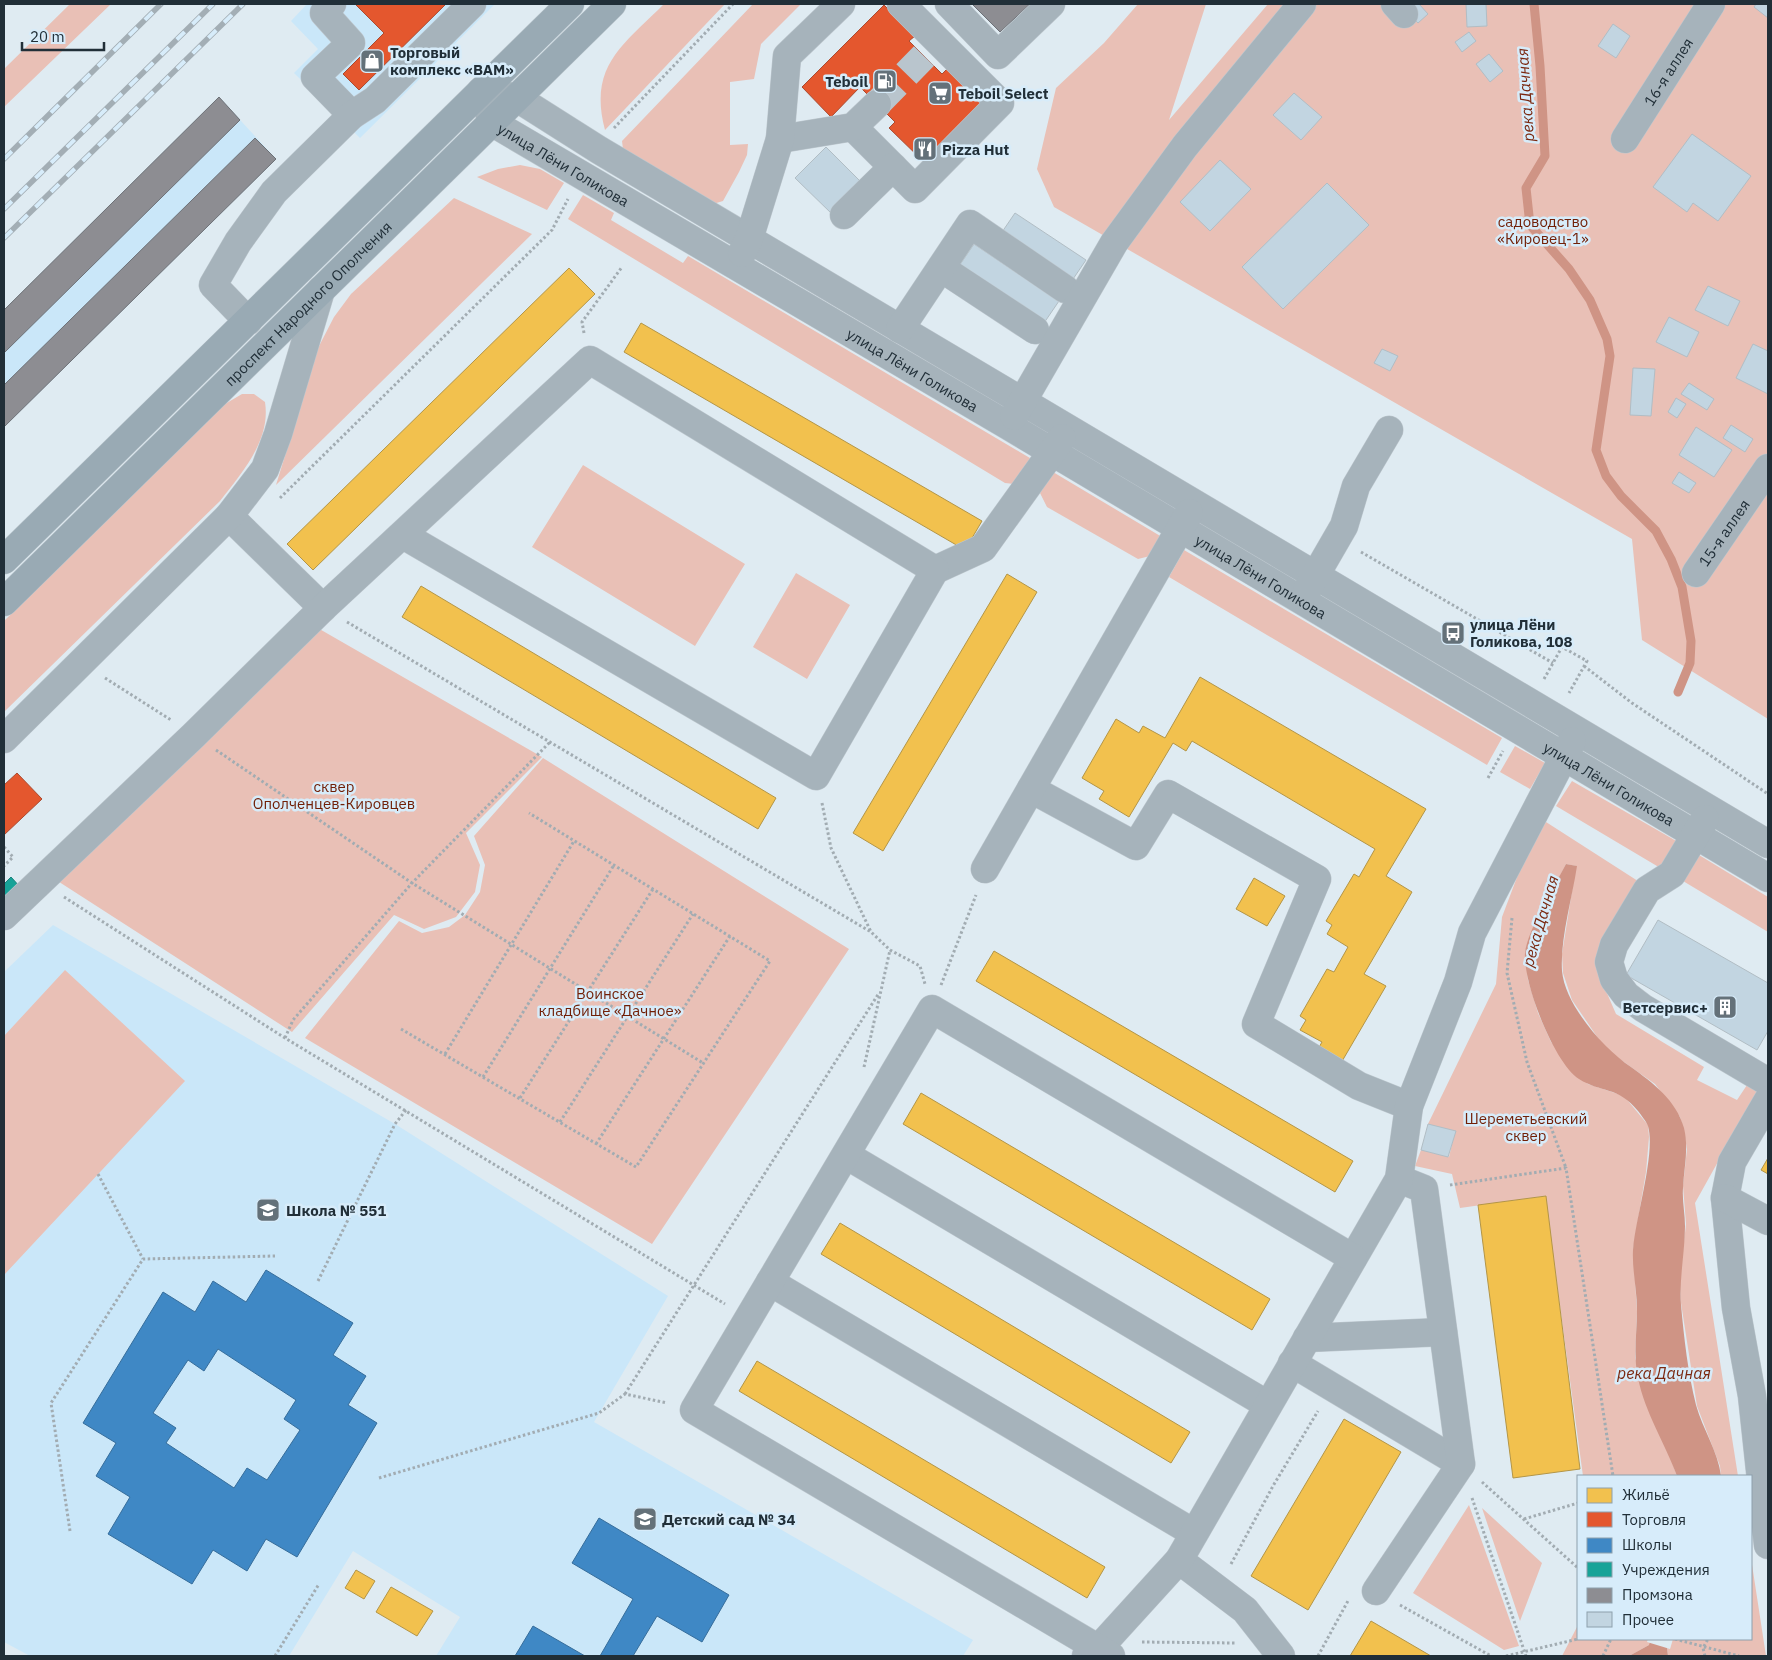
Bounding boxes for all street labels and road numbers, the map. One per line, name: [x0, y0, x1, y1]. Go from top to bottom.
street label: 16-я аллея: [1639, 34, 1697, 109]
street label: улица Лёни Голикова: [494, 118, 633, 210]
street label: проспект Народного Ополчения: [220, 217, 395, 390]
street label: улица Лёни Голикова: [844, 324, 982, 416]
street label: 15-я аллея: [1694, 495, 1753, 570]
street label: улица Лёни Голикова: [1192, 530, 1330, 623]
street label: улица Лёни Голикова: [1540, 737, 1678, 830]

